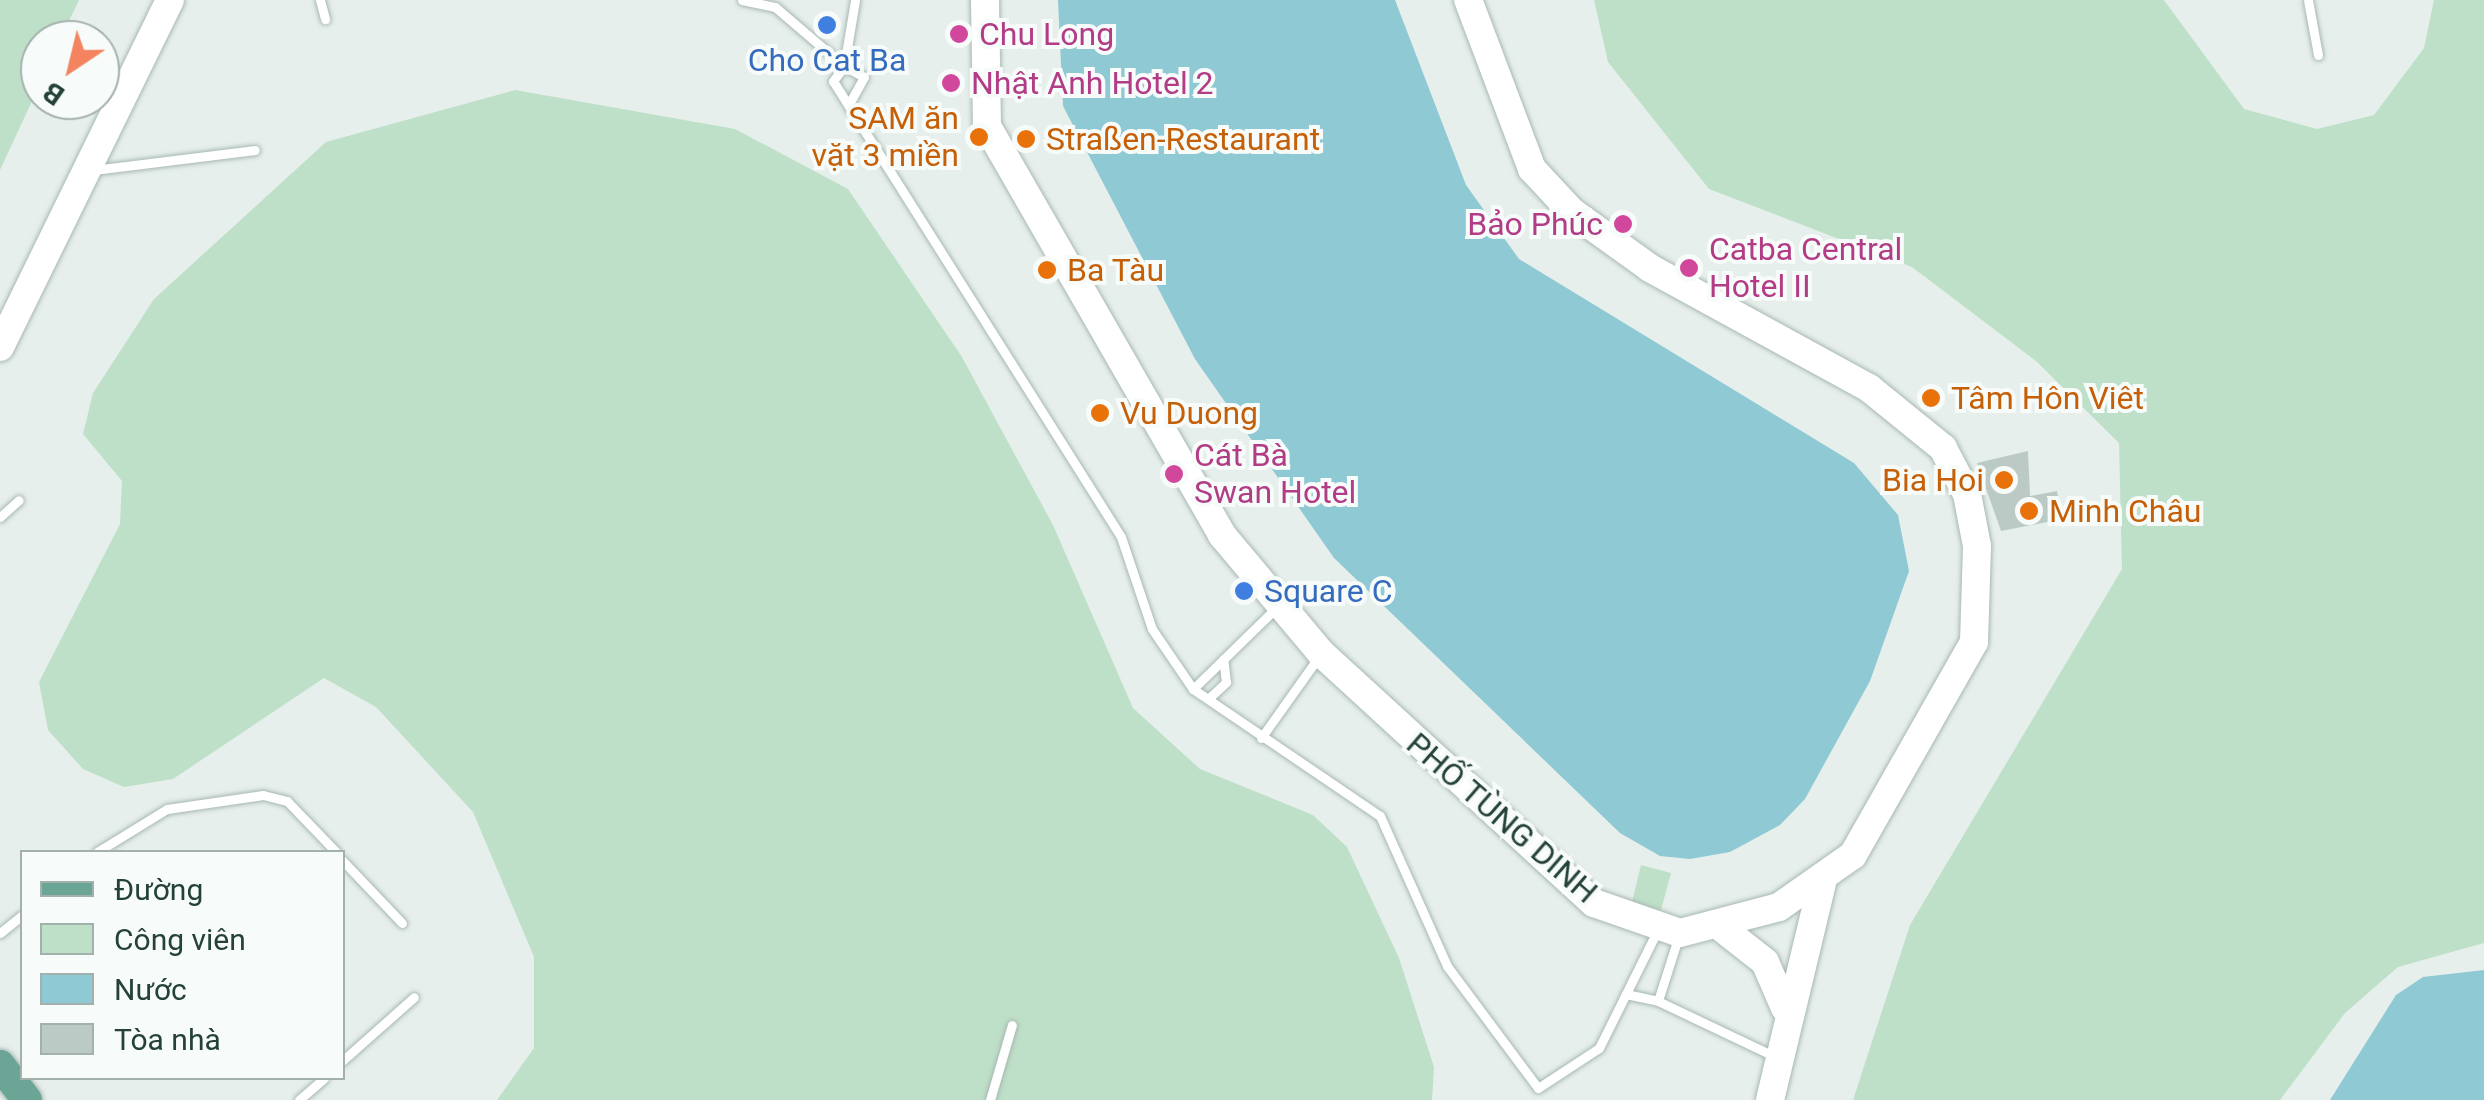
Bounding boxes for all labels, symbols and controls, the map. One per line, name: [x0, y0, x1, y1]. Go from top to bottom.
marker: Cho Cat Ba: [816, 14, 838, 36]
place label: Chu Long: [979, 15, 1114, 53]
north arrow: [20, 20, 120, 120]
marker: Chu Long: [948, 23, 970, 45]
place label: Cho Cat Ba: [748, 41, 906, 79]
place label: Nhật Anh Hotel 2: [971, 64, 1214, 102]
marker: Nhật Anh Hotel 2: [940, 72, 962, 94]
text: B: [37, 75, 70, 112]
place label: SAM ăn vặt 3 miền: [812, 100, 959, 175]
place label: Straßen-Restaurant: [1046, 120, 1320, 158]
marker: SAM ăn vặt 3 miền: [968, 126, 990, 148]
marker: Straßen-Restaurant: [1015, 128, 1037, 150]
place label: Bảo Phúc: [1467, 205, 1603, 243]
marker: Bảo Phúc: [1612, 213, 1634, 235]
place label: Catba Central Hotel II: [1709, 231, 1902, 306]
place label: Ba Tàu: [1067, 251, 1165, 289]
marker: Catba Central Hotel II: [1678, 257, 1700, 279]
marker: Ba Tàu: [1036, 259, 1058, 281]
place label: Tâm Hôn Viêt: [1951, 379, 2144, 417]
marker: Tâm Hôn Viêt: [1920, 387, 1942, 409]
place label: Vu Duong: [1120, 394, 1258, 432]
marker: Vu Duong: [1089, 402, 1111, 424]
place label: Cát Bà Swan Hotel: [1194, 437, 1356, 512]
place label: Bia Hoi: [1882, 461, 1984, 499]
marker: Cát Bà Swan Hotel: [1163, 463, 1185, 485]
marker: Bia Hoi: [1993, 469, 2015, 491]
place label: Minh Châu: [2049, 492, 2201, 530]
marker: Minh Châu: [2018, 500, 2040, 522]
place label: Square C: [1264, 572, 1393, 610]
marker: Square C: [1233, 580, 1255, 602]
street label: PHỐ TÙNG DINH: [1399, 725, 1605, 911]
legend: [20, 850, 345, 1080]
text: Đường: [114, 872, 203, 907]
text: Công viên: [114, 922, 246, 957]
text: Nước: [114, 972, 187, 1007]
text: Tòa nhà: [114, 1022, 221, 1057]

